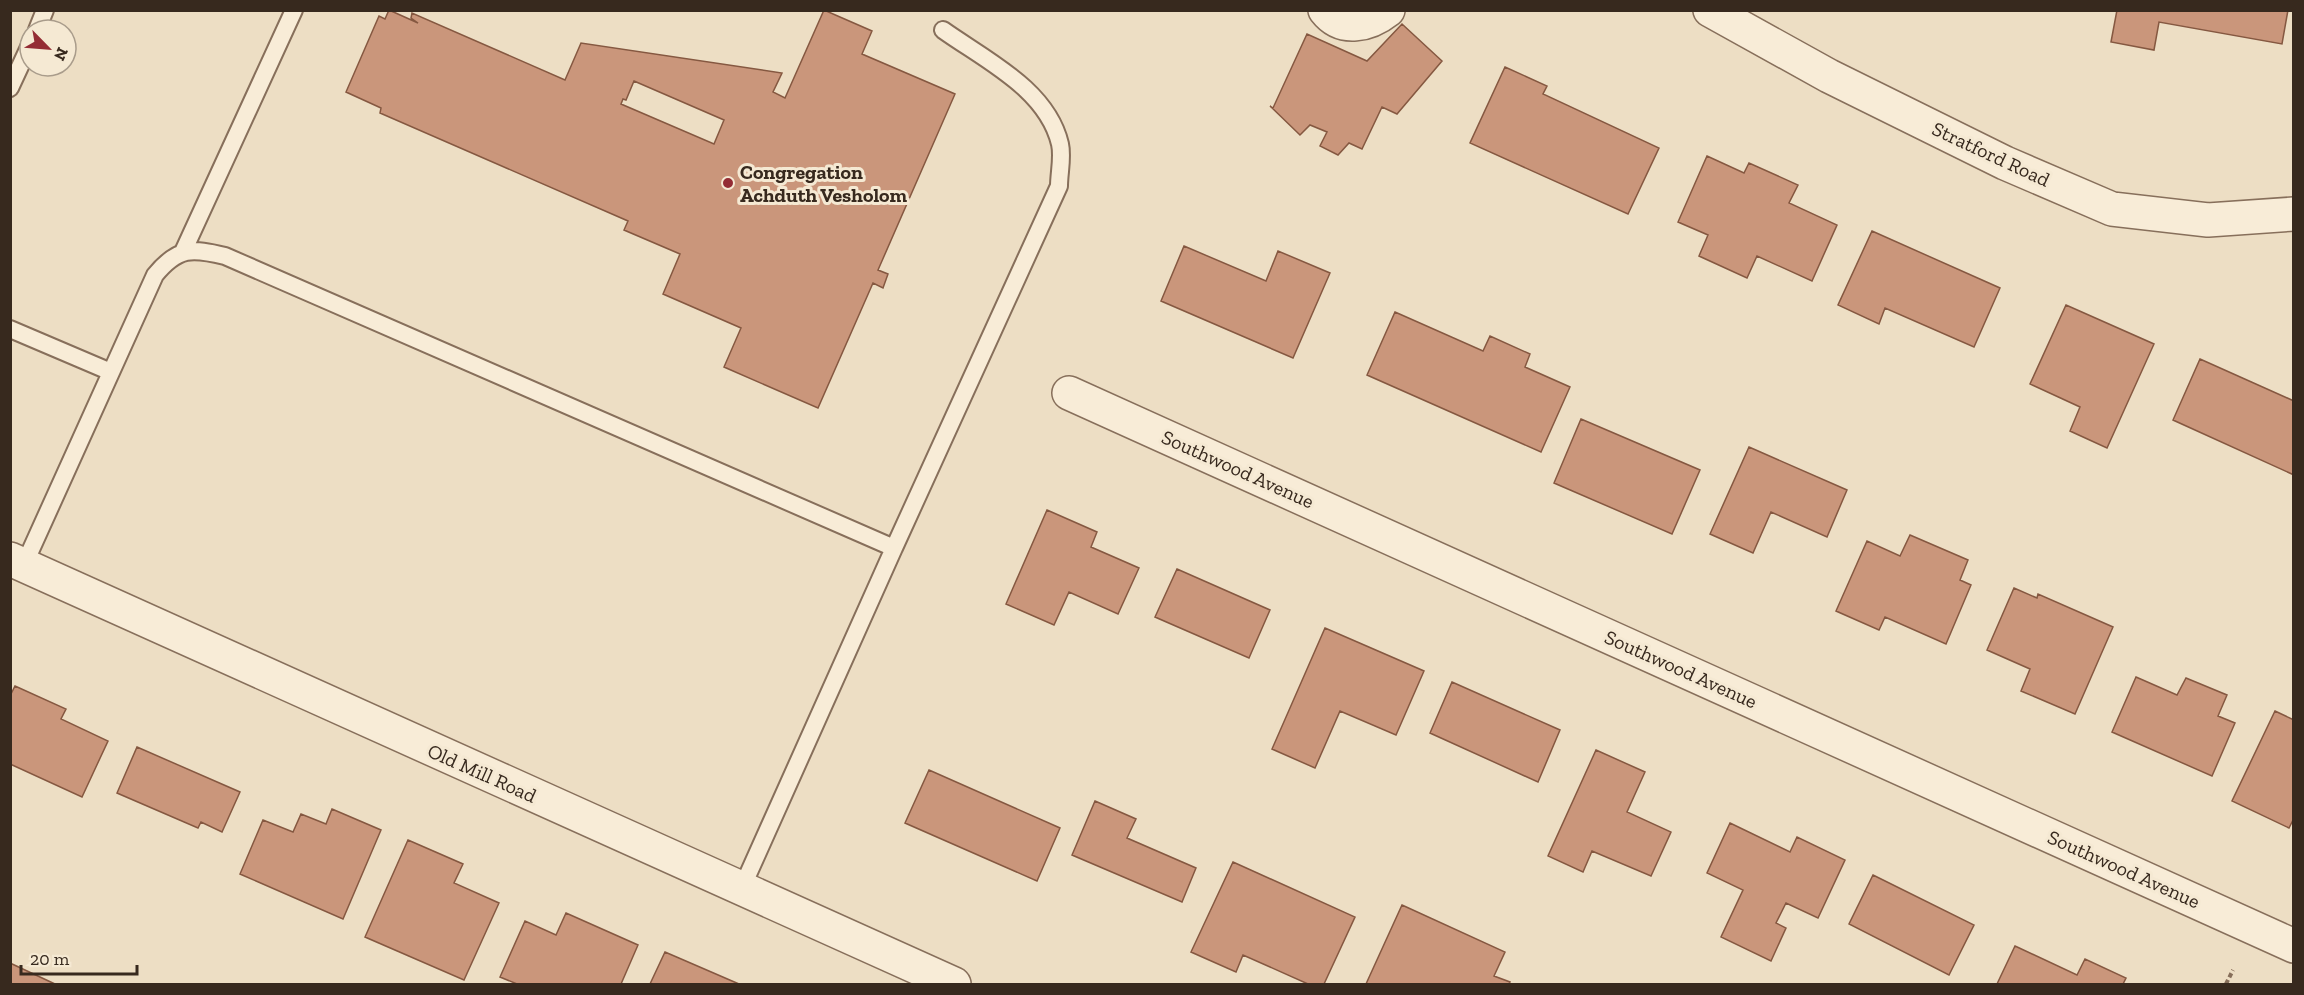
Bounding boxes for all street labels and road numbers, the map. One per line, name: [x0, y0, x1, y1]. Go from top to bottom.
street label: Stratford Road: [1928, 116, 2054, 192]
street label: Southwood Avenue: [1158, 425, 1318, 513]
street label: Southwood Avenue: [1601, 625, 1761, 713]
street label: Old Mill Road: [424, 738, 540, 808]
street label: Southwood Avenue: [2044, 825, 2204, 913]

